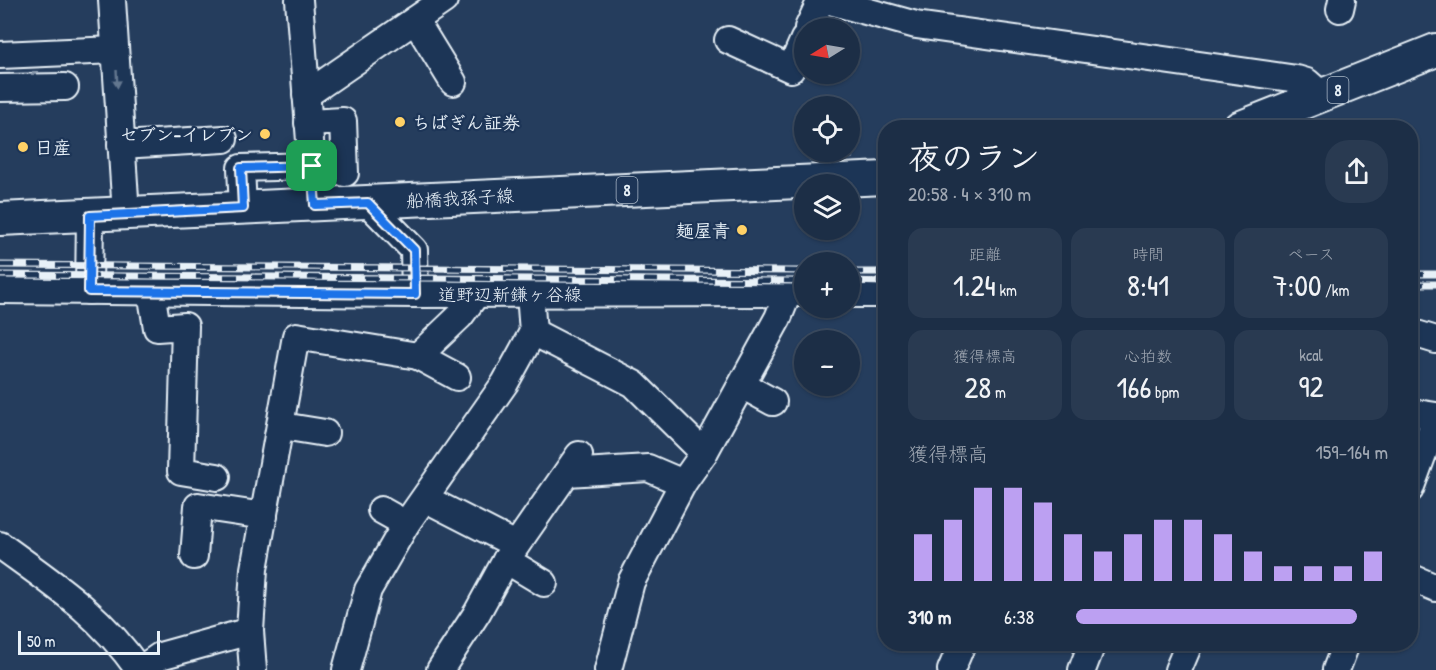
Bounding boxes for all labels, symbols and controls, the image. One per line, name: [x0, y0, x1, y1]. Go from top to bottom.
north arrow: [794, 18, 860, 84]
map controls: [794, 18, 860, 396]
one-way arrow: [112, 70, 122, 89]
road number: 8: [1328, 77, 1348, 103]
button: locate: [794, 96, 860, 162]
place label: ちばぎん証券: [412, 110, 520, 135]
marker: ちばぎん証券: [393, 115, 407, 129]
place label: セブン-イレブン: [120, 122, 253, 147]
marker: セブン-イレブン: [258, 127, 272, 141]
place label: 日産: [35, 135, 71, 160]
text: 夜のラン: [908, 135, 1040, 179]
marker: 日産: [16, 140, 30, 154]
pin: [286, 140, 337, 191]
button: share: [1325, 140, 1388, 203]
icon: arrive: [295, 149, 328, 182]
button: layers: [794, 174, 860, 240]
road number: 8: [616, 177, 638, 203]
text: 20:58 · 4 × 310 m: [908, 180, 1031, 207]
street label: 船橋我孫子線: [405, 183, 515, 213]
place label: 麺屋青: [676, 218, 730, 243]
marker: 麺屋青: [735, 223, 749, 237]
text: 距離: [969, 243, 1001, 265]
text: 時間: [1132, 243, 1164, 265]
text: ペース: [1287, 243, 1335, 265]
button: +: [794, 252, 860, 318]
text: 1.24: [953, 265, 996, 305]
text: 8:41: [1127, 265, 1169, 305]
text: 7:00: [1273, 265, 1321, 305]
text: km: [996, 279, 1017, 301]
text: /km: [1321, 279, 1349, 301]
street label: 道野辺新鎌ヶ谷線: [438, 282, 582, 307]
button: −: [794, 330, 860, 396]
text: kcal: [1299, 344, 1323, 366]
text: 獲得標高: [953, 345, 1017, 367]
text: 心拍数: [1124, 345, 1172, 367]
text: 92: [1298, 366, 1324, 406]
text: 28: [964, 367, 991, 407]
text: 166: [1117, 367, 1151, 407]
text: m: [991, 381, 1006, 403]
text: bpm: [1151, 381, 1179, 403]
text: 159–164 m: [1316, 438, 1388, 465]
text: 獲得標高: [908, 440, 988, 467]
text: 310 m: [908, 603, 951, 630]
text: 6:38: [1004, 603, 1034, 630]
scale bar: [18, 628, 160, 656]
text: 50 m: [27, 630, 56, 652]

